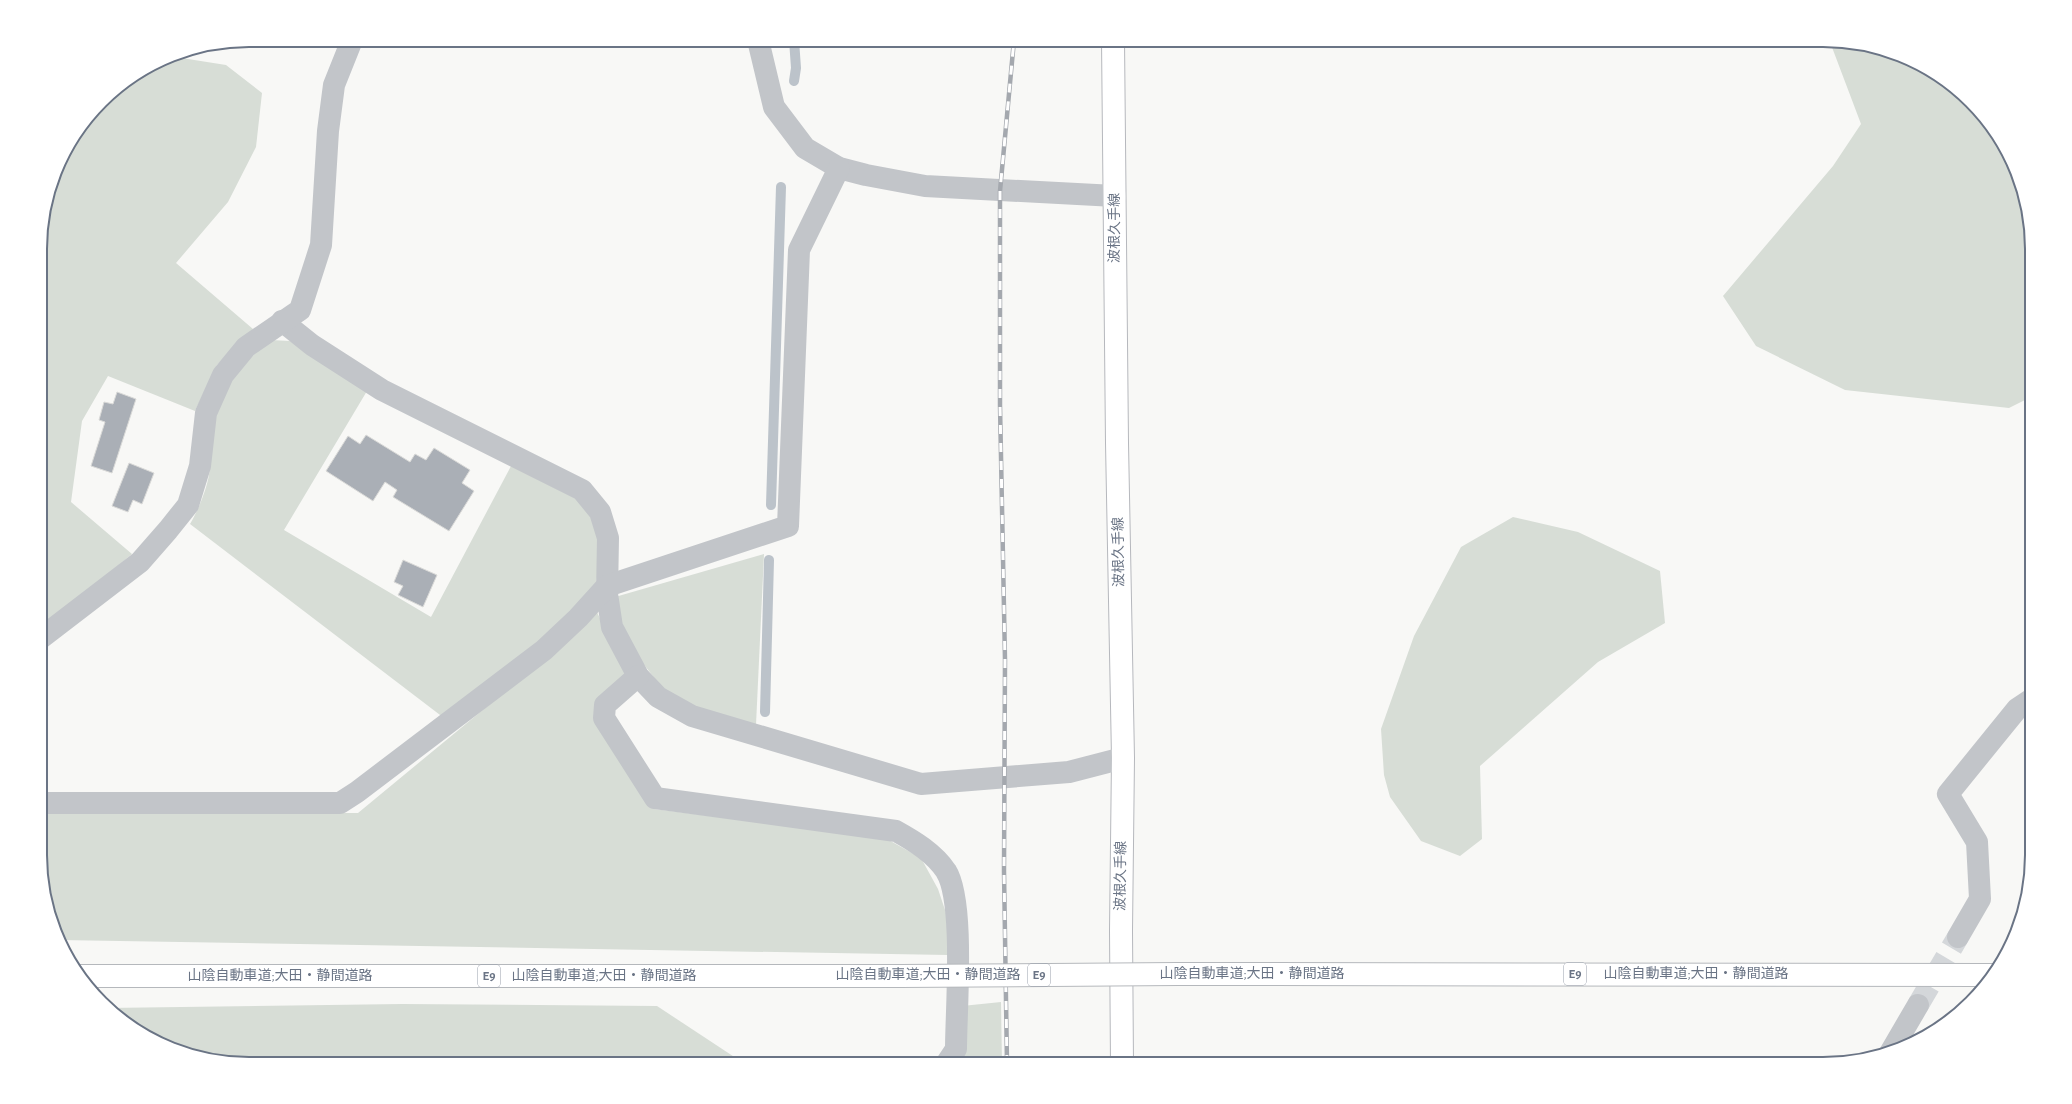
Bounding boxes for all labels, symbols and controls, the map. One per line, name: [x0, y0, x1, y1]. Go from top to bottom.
street label: 波根久手線: [1107, 193, 1122, 263]
street label: 波根久手線: [1110, 517, 1127, 587]
street label: 波根久手線: [1112, 841, 1129, 911]
road number: E9: [1564, 963, 1586, 985]
road number: E9: [1028, 964, 1050, 986]
road number: E9: [478, 965, 500, 987]
street label: 山陰自動車道;大田・静間道路: [1159, 965, 1345, 981]
street label: 山陰自動車道;大田・静間道路: [1603, 965, 1789, 981]
street label: 山陰自動車道;大田・静間道路: [835, 966, 1021, 982]
street label: 山陰自動車道;大田・静間道路: [187, 967, 373, 983]
street label: 山陰自動車道;大田・静間道路: [511, 967, 697, 983]

